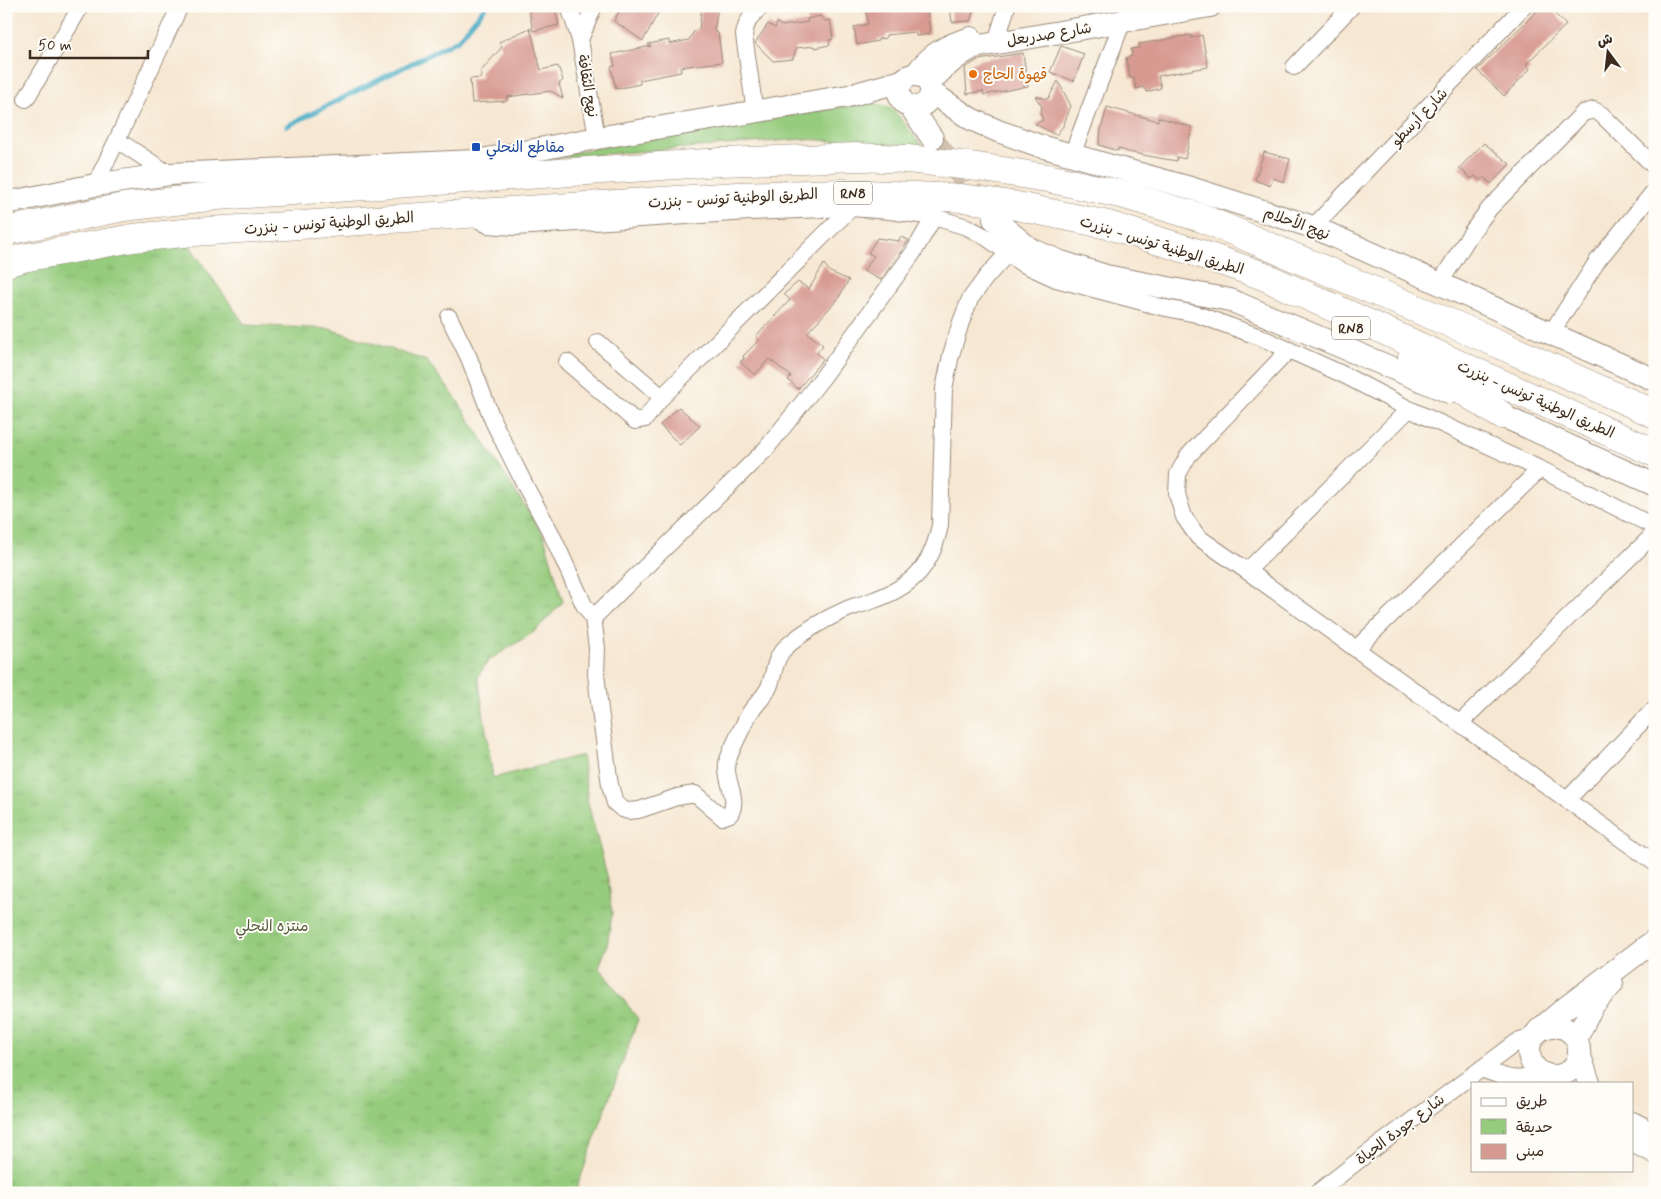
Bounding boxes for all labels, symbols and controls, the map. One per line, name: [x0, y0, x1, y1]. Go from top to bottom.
street label: شارع صدربعل: [1005, 18, 1093, 52]
scale bar: [30, 28, 148, 60]
north arrow: [1584, 28, 1634, 78]
text: ش: [1595, 30, 1615, 51]
text: 50 m: [38, 36, 72, 56]
street label: نهج الثقافة: [572, 53, 602, 119]
place label: قهوة الحاج: [983, 65, 1047, 85]
marker: قهوة الحاج: [967, 68, 979, 80]
street label: شارع أرسطو: [1386, 84, 1453, 152]
place label: مقاطع النحلي: [486, 138, 565, 160]
marker: مقاطع النحلي: [470, 141, 482, 153]
road number: RN8: [834, 182, 872, 204]
street label: الطريق الوطنية تونس - بنزرت: [648, 185, 819, 213]
street label: نهج الأحلام: [1261, 202, 1333, 245]
street label: الطريق الوطنية تونس - بنزرت: [243, 208, 415, 240]
street label: الطريق الوطنية تونس - بنزرت: [1077, 212, 1246, 280]
road number: RN8: [1332, 316, 1370, 339]
street label: الطريق الوطنية تونس - بنزرت: [1454, 356, 1617, 444]
park label: منتزه النحلي: [236, 917, 308, 939]
legend: [1471, 1082, 1634, 1172]
street label: شارع جودة الحياة: [1352, 1090, 1449, 1170]
text: طريق: [1516, 1092, 1548, 1112]
text: حديقة: [1516, 1118, 1553, 1138]
text: مبنى: [1516, 1142, 1544, 1162]

